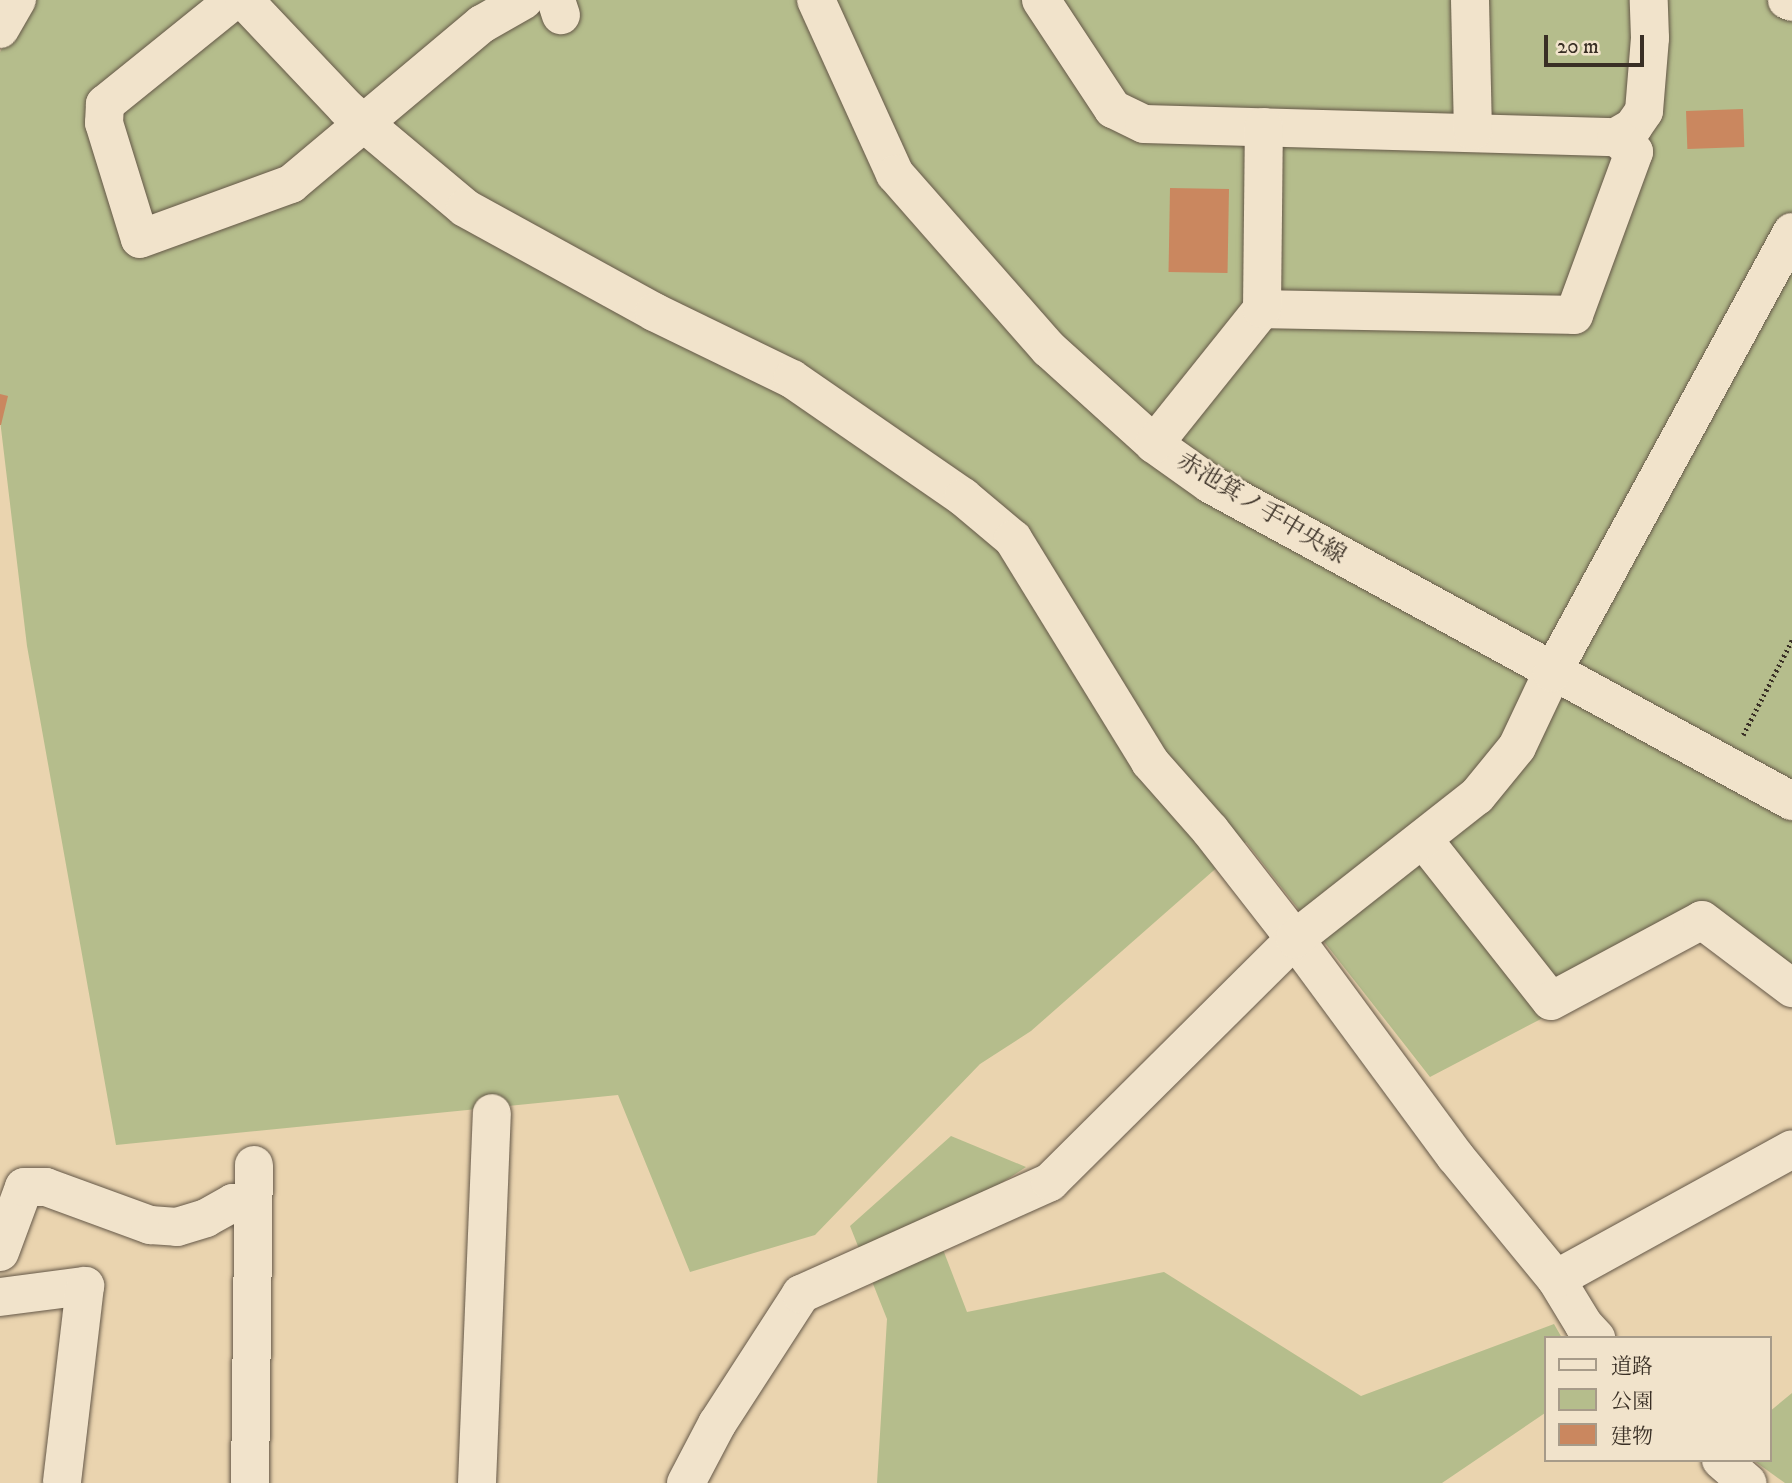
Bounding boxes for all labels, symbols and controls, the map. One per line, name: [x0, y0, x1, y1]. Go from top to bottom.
scale bar: [1547, 21, 1647, 65]
text: 20 m: [1557, 34, 1599, 60]
street label: 赤池箕ノ手中央線: [1171, 447, 1351, 571]
legend: [1544, 1336, 1771, 1462]
text: 道路: [1611, 1354, 1653, 1380]
text: 公園: [1611, 1389, 1653, 1415]
text: 建物: [1611, 1424, 1653, 1450]

